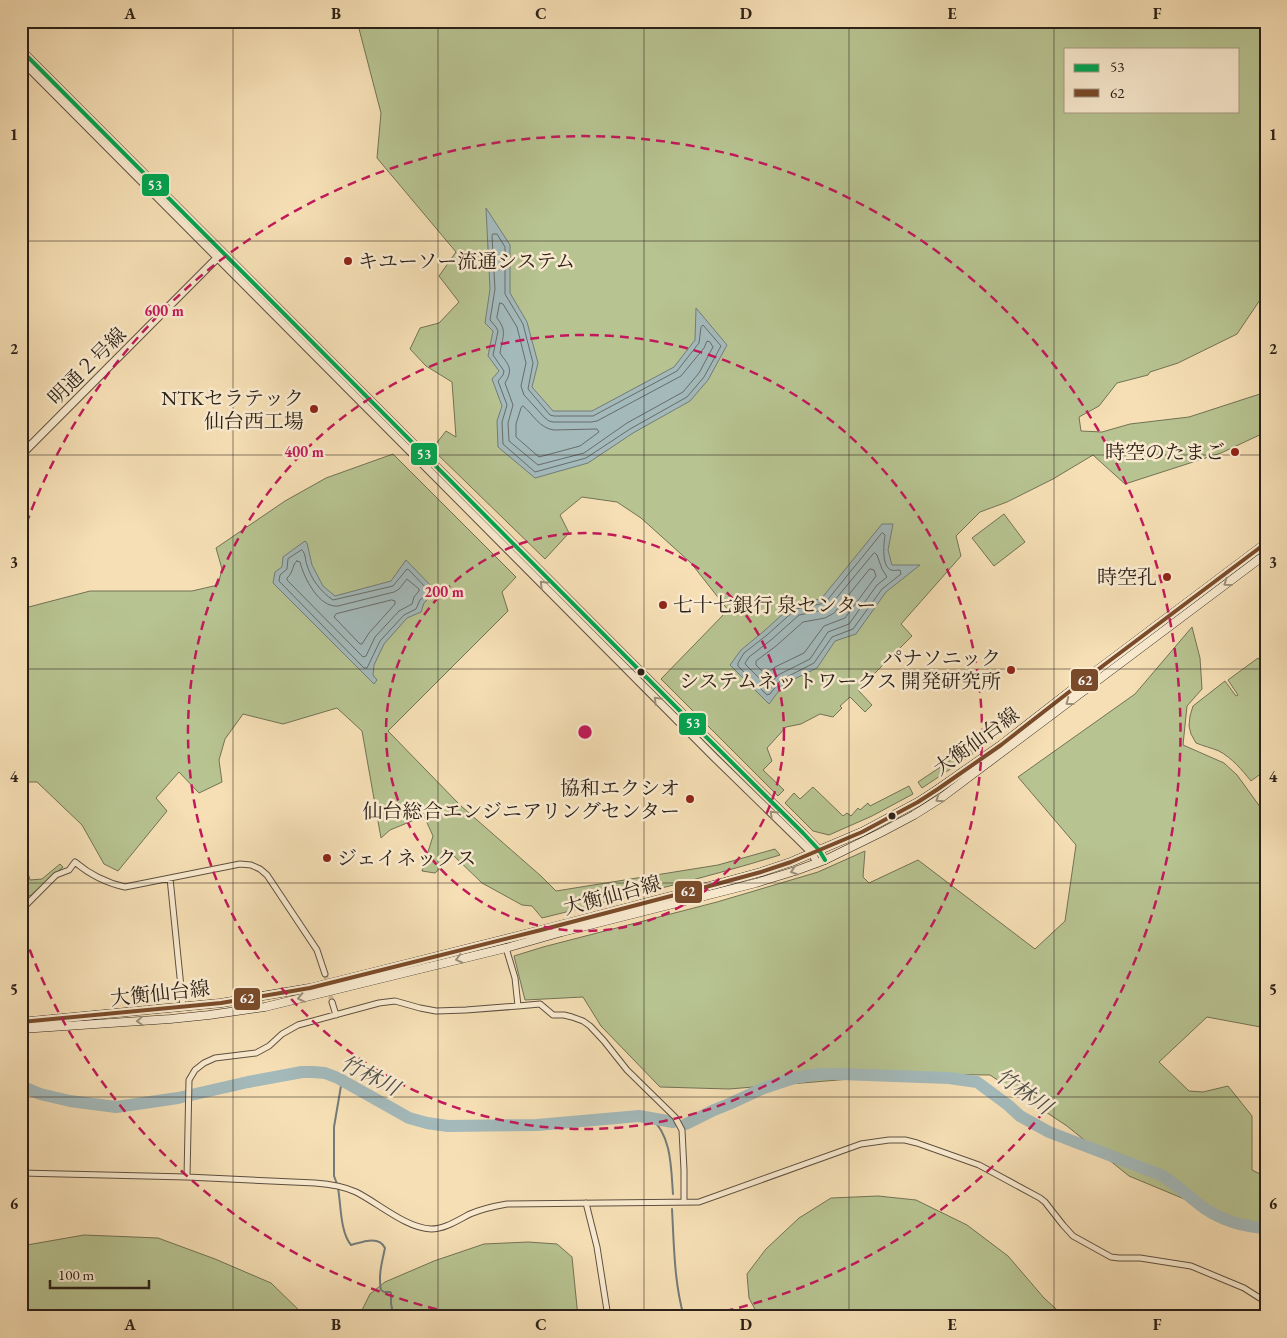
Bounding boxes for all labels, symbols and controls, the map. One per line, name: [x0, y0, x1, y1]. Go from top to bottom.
text: A: [123, 3, 136, 24]
text: B: [331, 3, 341, 24]
text: C: [535, 3, 547, 24]
text: D: [740, 3, 752, 24]
text: E: [947, 3, 957, 24]
text: F: [1153, 3, 1162, 24]
legend: [1064, 48, 1240, 112]
text: 53: [1110, 57, 1124, 76]
text: 62: [1110, 83, 1125, 102]
text: 1: [10, 124, 18, 145]
text: 1: [1269, 124, 1277, 145]
line badge: 53: [141, 173, 170, 197]
text: 53: [148, 176, 162, 194]
place label: キユーソー流通システム: [358, 248, 575, 274]
marker: キユーソー流通システム: [342, 255, 354, 267]
text: 600 m: [144, 301, 184, 320]
street label: 明通２号線: [42, 321, 132, 411]
text: 2: [10, 338, 19, 359]
text: 2: [1269, 338, 1278, 359]
place label: NTKセラテック 仙台西工場: [161, 385, 304, 434]
marker: NTKセラテック 仙台西工場: [308, 403, 320, 415]
place label: 時空のたまご: [1105, 439, 1225, 465]
text: 400 m: [284, 442, 324, 461]
line badge: 53: [410, 442, 438, 466]
text: 53: [417, 445, 431, 463]
marker: 時空のたまご: [1229, 446, 1241, 458]
text: 3: [10, 552, 18, 573]
text: 3: [1269, 552, 1277, 573]
place label: 時空孔: [1097, 564, 1157, 590]
marker: 時空孔: [1161, 571, 1173, 583]
one-way arrow: [1223, 577, 1233, 586]
one-way arrow: [539, 581, 548, 590]
text: 200 m: [424, 582, 464, 601]
place label: 七十七銀行 泉センター: [673, 592, 876, 618]
marker: 七十七銀行 泉センター: [657, 599, 669, 611]
place label: パナソニック システムネットワークス 開発研究所: [679, 645, 1001, 694]
marker: パナソニック システムネットワークス 開発研究所: [1005, 664, 1017, 676]
unlabelled marker: [636, 667, 646, 677]
line badge: 62: [1070, 668, 1099, 692]
text: 62: [1078, 671, 1093, 689]
one-way arrow: [1065, 696, 1075, 705]
one-way arrow: [654, 697, 663, 706]
street label: 大衡仙台線: [928, 701, 1024, 781]
line badge: 53: [678, 712, 707, 736]
text: 53: [686, 714, 700, 732]
centre of rings: [576, 723, 594, 741]
text: 4: [10, 766, 19, 787]
text: 4: [1269, 766, 1278, 787]
place label: 協和エクシオ 仙台総合エンジニアリングセンター: [363, 775, 680, 824]
marker: 協和エクシオ 仙台総合エンジニアリングセンター: [684, 793, 696, 805]
one-way arrow: [935, 793, 945, 802]
one-way arrow: [769, 811, 778, 820]
unlabelled marker: [887, 811, 897, 821]
place label: ジェイネックス: [337, 845, 476, 871]
marker: ジェイネックス: [321, 852, 333, 864]
one-way arrow: [790, 866, 798, 876]
street label: 大衡仙台線: [560, 870, 664, 920]
line badge: 62: [674, 880, 703, 904]
text: 62: [681, 882, 696, 900]
one-way arrow: [455, 954, 463, 964]
street label: 大衡仙台線: [109, 975, 211, 1011]
text: 5: [10, 979, 18, 1000]
text: 5: [1269, 979, 1277, 1000]
line badge: 62: [233, 987, 261, 1011]
text: 62: [240, 989, 255, 1007]
one-way arrow: [296, 992, 305, 1003]
one-way arrow: [136, 1015, 144, 1026]
water label: 竹林川: [336, 1049, 406, 1102]
water label: 竹林川: [990, 1062, 1059, 1121]
text: 6: [10, 1193, 19, 1214]
text: 6: [1269, 1193, 1278, 1214]
scale bar: [50, 1258, 149, 1290]
text: 100 m: [58, 1265, 95, 1284]
text: A: [123, 1314, 136, 1335]
text: B: [331, 1314, 341, 1335]
text: C: [535, 1314, 547, 1335]
text: D: [740, 1314, 752, 1335]
text: E: [947, 1314, 957, 1335]
text: F: [1153, 1314, 1162, 1335]

